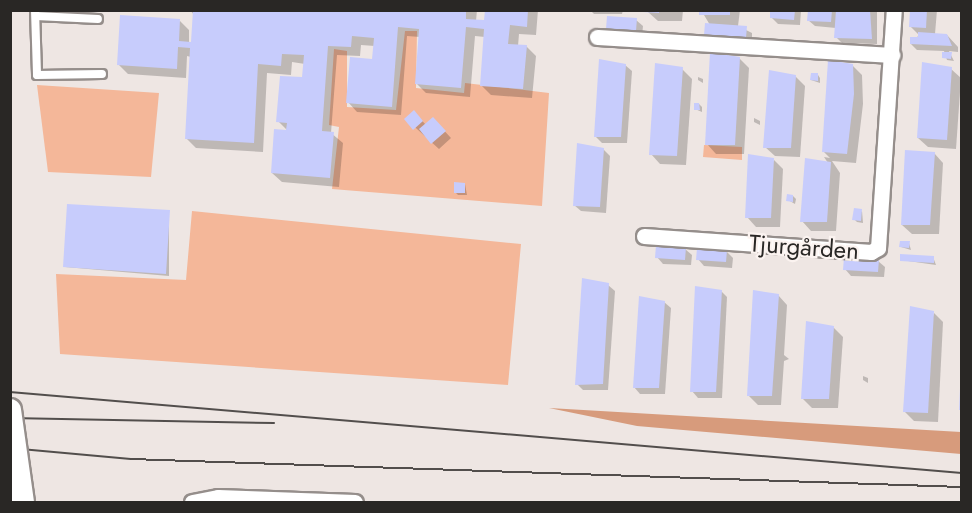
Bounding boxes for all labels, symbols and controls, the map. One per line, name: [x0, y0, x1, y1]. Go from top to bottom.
street label: Tjurgården: [748, 229, 860, 265]

